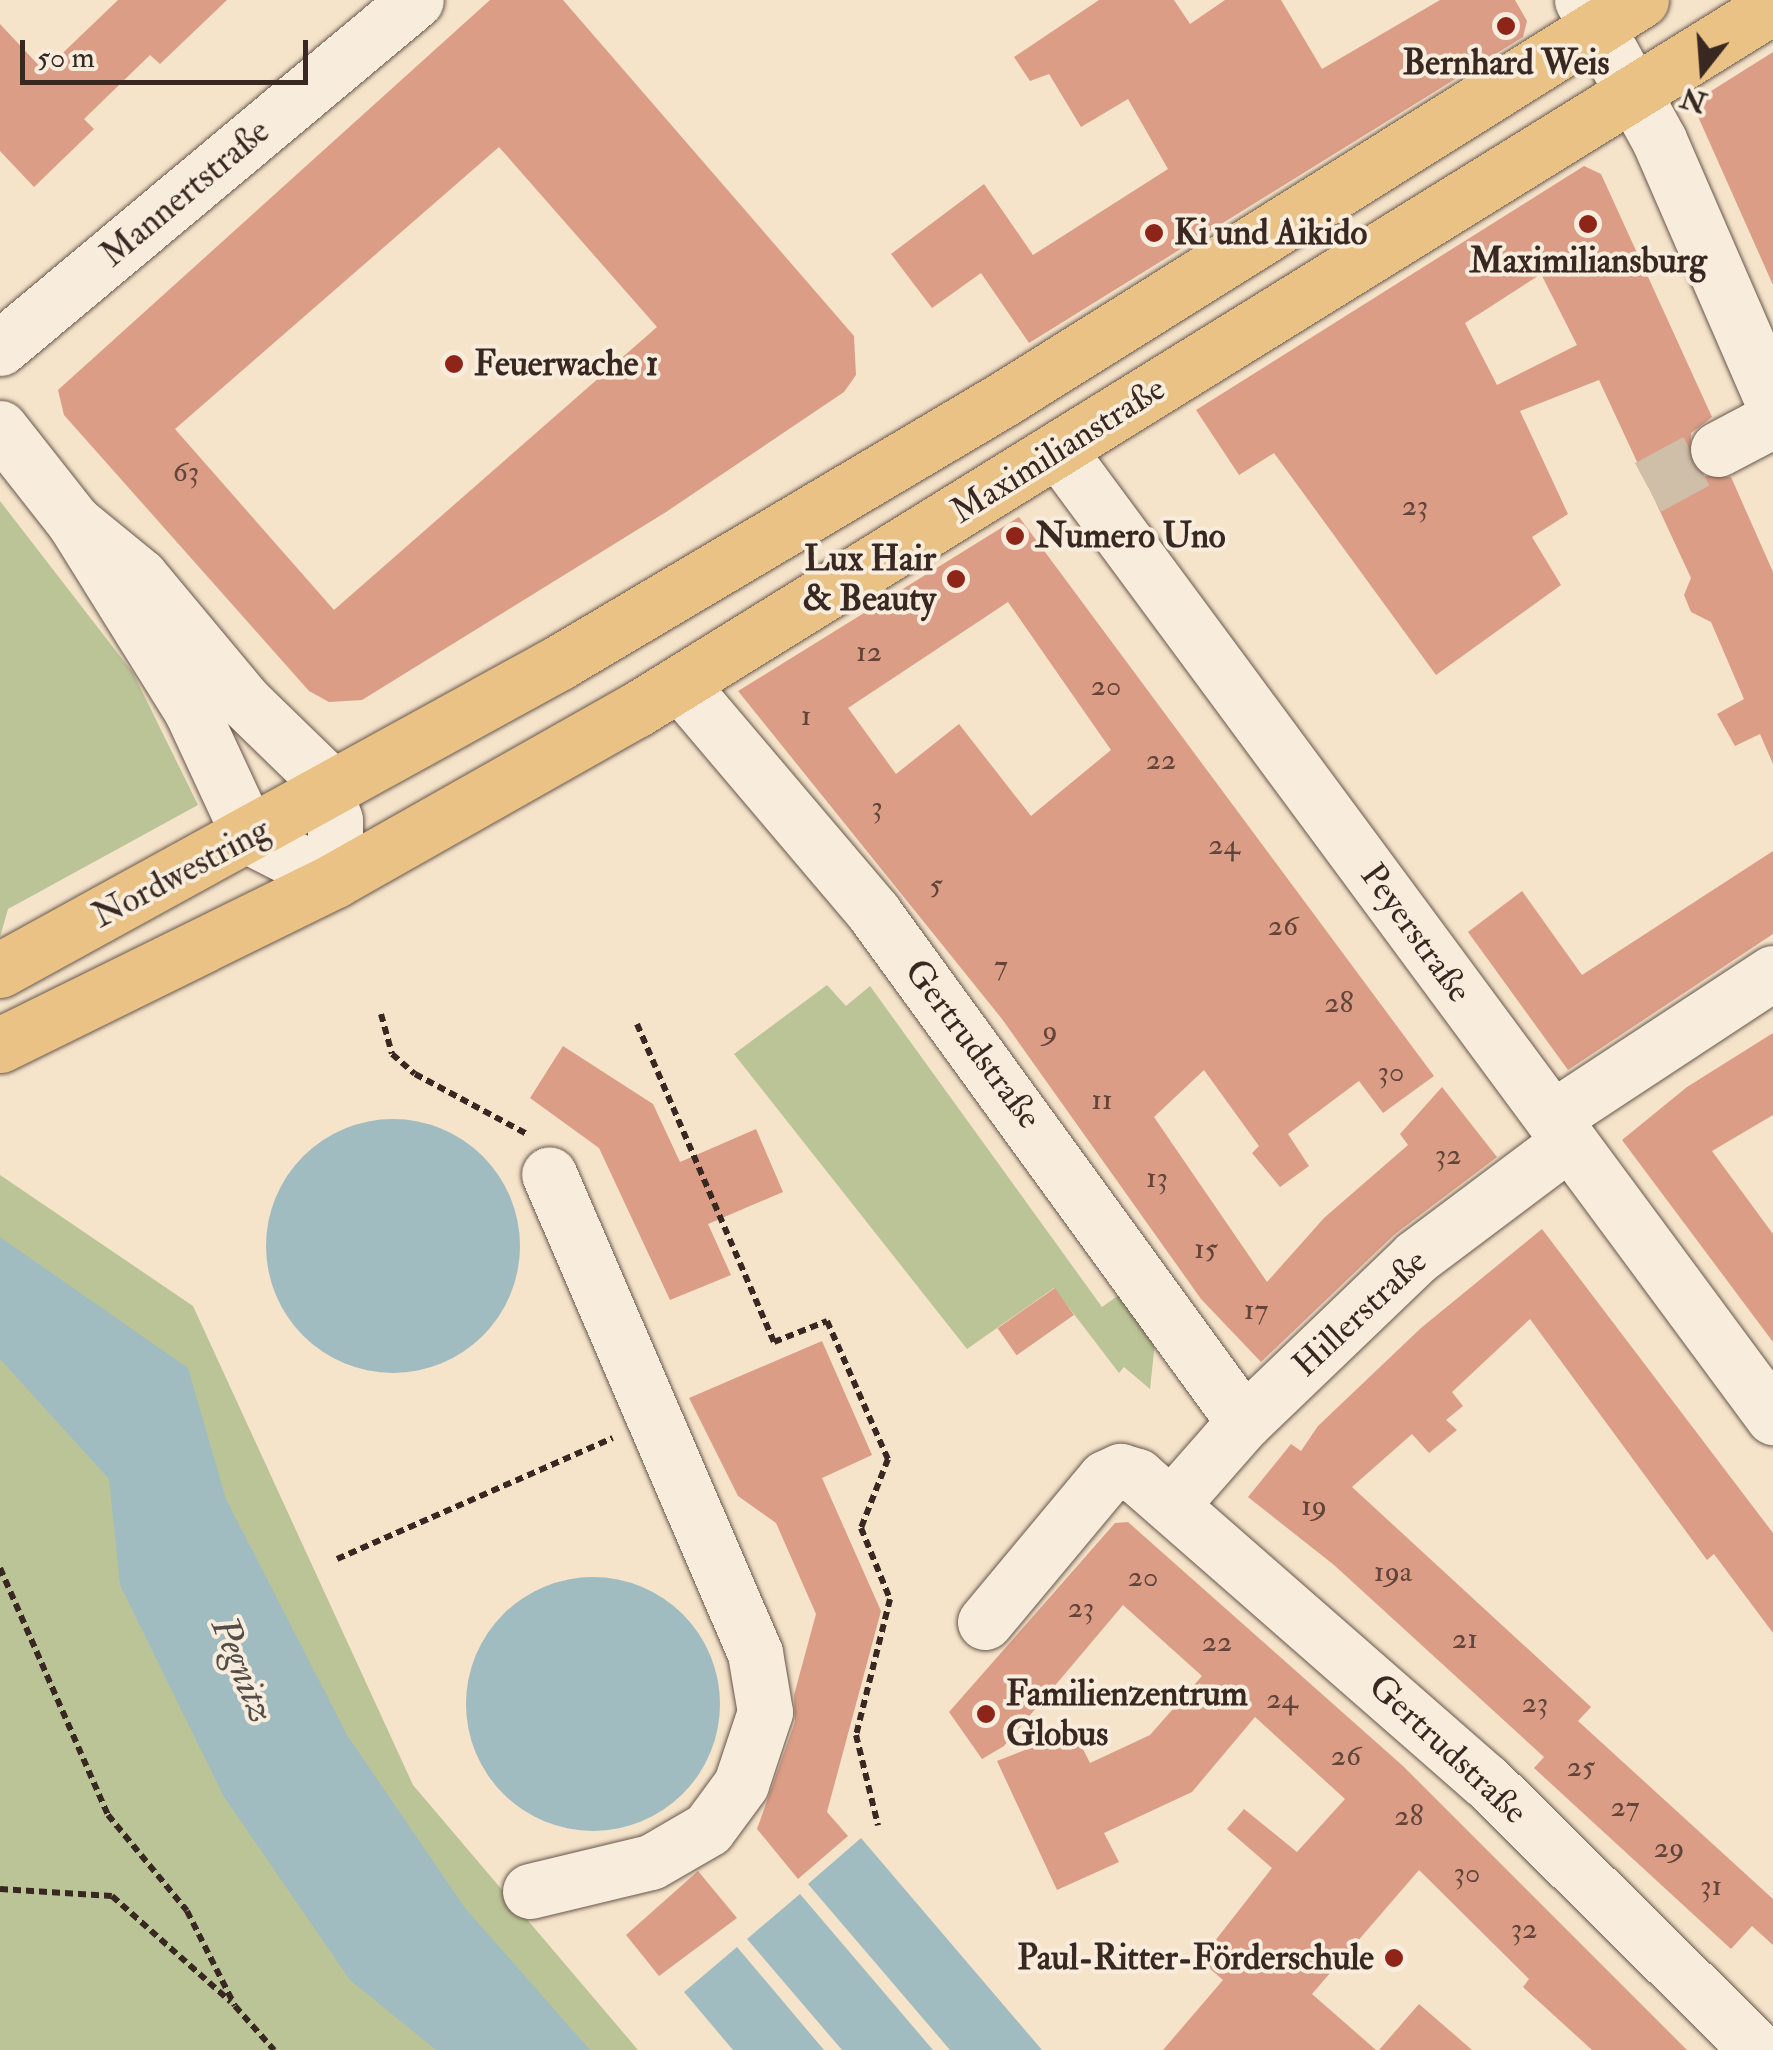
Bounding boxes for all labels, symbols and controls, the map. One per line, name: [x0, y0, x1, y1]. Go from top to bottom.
marker: Bernhard Weis: [1495, 15, 1517, 37]
scale bar: [25, 20, 312, 82]
north arrow: [1653, 20, 1753, 120]
text: 50 m: [37, 39, 95, 76]
place label: Bernhard Weis: [1402, 42, 1610, 84]
text: N: [1677, 79, 1711, 120]
street label: Mannertstraße: [92, 110, 278, 276]
place label: Ki und Aikido: [1174, 212, 1367, 254]
marker: Maximiliansburg: [1577, 213, 1599, 235]
marker: Ki und Aikido: [1143, 222, 1165, 244]
place label: Maximiliansburg: [1469, 240, 1707, 282]
place label: Feuerwache 1: [474, 343, 658, 385]
marker: Feuerwache 1: [443, 353, 465, 375]
street label: Maximilianstraße: [943, 367, 1173, 533]
house number: 63: [173, 454, 199, 490]
house number: 23: [1402, 488, 1428, 524]
place label: Numero Uno: [1035, 515, 1226, 557]
marker: Numero Uno: [1004, 525, 1026, 547]
place label: Lux Hair & Beauty: [803, 538, 936, 620]
marker: Lux Hair & Beauty: [945, 568, 967, 590]
house number: 12: [856, 634, 882, 670]
house number: 20: [1091, 668, 1121, 704]
house number: 1: [801, 698, 811, 734]
house number: 22: [1146, 742, 1176, 778]
house number: 3: [871, 789, 883, 825]
street label: Nordwestring: [85, 809, 277, 937]
house number: 24: [1208, 827, 1240, 863]
street label: Peyerstraße: [1352, 855, 1480, 1011]
house number: 5: [929, 867, 943, 903]
house number: 26: [1268, 908, 1298, 944]
house number: 7: [994, 948, 1008, 984]
street label: Gertrudstraße: [896, 951, 1050, 1137]
house number: 28: [1324, 985, 1354, 1021]
house number: 9: [1042, 1013, 1058, 1049]
house number: 30: [1378, 1054, 1404, 1090]
house number: 11: [1091, 1082, 1113, 1118]
house number: 32: [1435, 1137, 1461, 1173]
house number: 13: [1146, 1160, 1168, 1196]
house number: 15: [1194, 1231, 1218, 1267]
street label: Hillerstraße: [1284, 1240, 1436, 1386]
house number: 17: [1244, 1292, 1268, 1328]
house number: 19: [1301, 1488, 1327, 1524]
house number: 19a: [1374, 1554, 1412, 1590]
house number: 20: [1128, 1559, 1158, 1595]
house number: 23: [1068, 1590, 1094, 1626]
water label: Pegnitz: [200, 1611, 284, 1729]
house number: 21: [1452, 1621, 1478, 1657]
house number: 22: [1202, 1624, 1232, 1660]
street label: Gertrudstraße: [1360, 1665, 1536, 1833]
place label: Familienzentrum Globus: [1006, 1673, 1248, 1755]
house number: 24: [1266, 1681, 1298, 1717]
house number: 23: [1522, 1685, 1548, 1721]
marker: Familienzentrum Globus: [975, 1703, 997, 1725]
house number: 26: [1331, 1738, 1361, 1774]
house number: 25: [1567, 1749, 1595, 1785]
house number: 27: [1611, 1789, 1639, 1825]
house number: 28: [1394, 1798, 1424, 1834]
house number: 29: [1654, 1830, 1684, 1866]
house number: 30: [1454, 1855, 1480, 1891]
house number: 31: [1700, 1868, 1722, 1904]
house number: 32: [1511, 1911, 1537, 1947]
place label: Paul-Ritter-Förderschule: [1017, 1937, 1374, 1979]
marker: Paul-Ritter-Förderschule: [1383, 1947, 1405, 1969]

